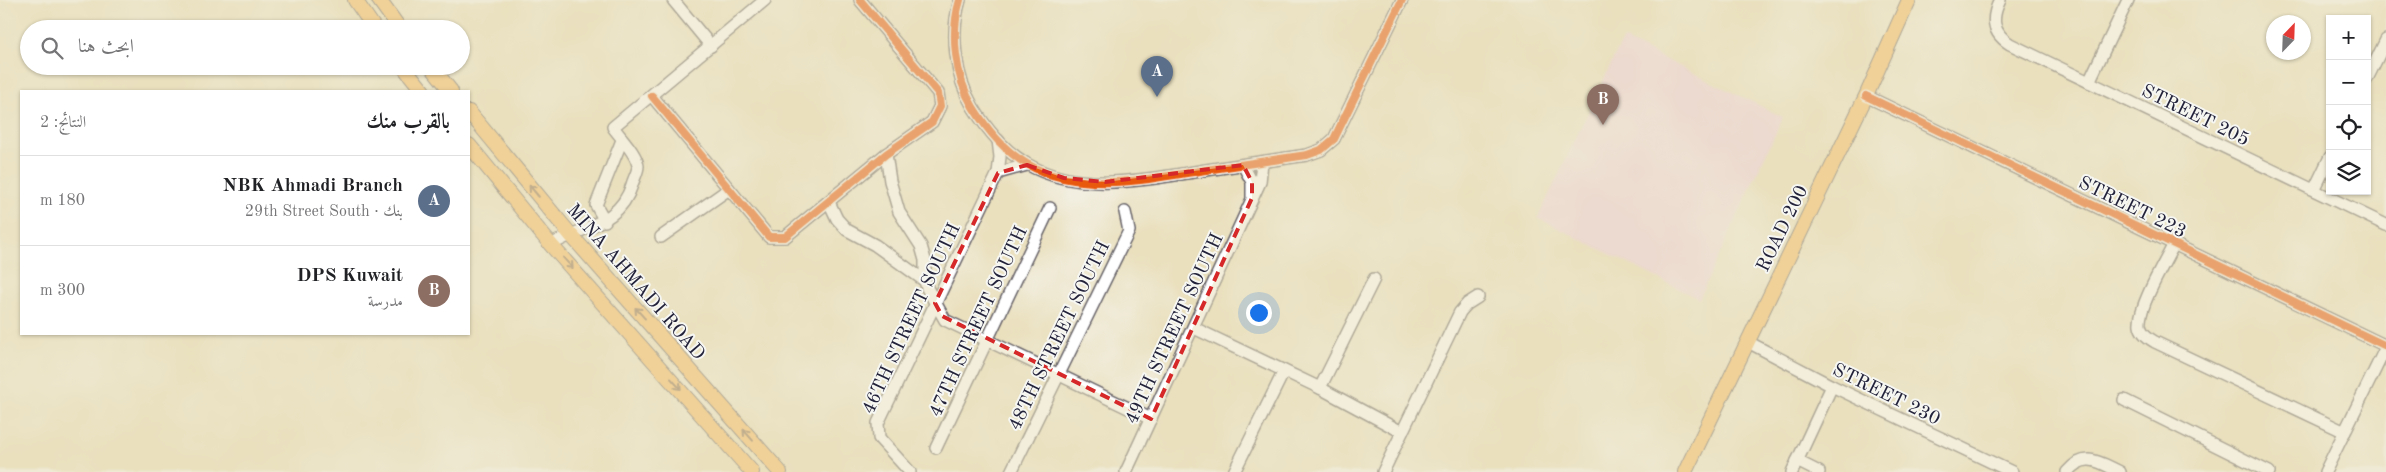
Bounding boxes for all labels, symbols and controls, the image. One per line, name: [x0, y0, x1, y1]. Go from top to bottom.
north arrow: [2266, 15, 2311, 60]
map controls: [2326, 15, 2371, 195]
button: +: [2326, 15, 2371, 60]
search box: [20, 20, 470, 75]
icon: search: [38, 34, 66, 62]
text: ابحث هنا: [78, 38, 134, 57]
pin: A: [1141, 56, 1173, 97]
button: −: [2326, 60, 2371, 105]
street label: STREET 205: [2138, 82, 2252, 150]
pin: B: [1587, 84, 1619, 125]
button: locate: [2326, 105, 2371, 150]
text: بالقرب منك: [367, 112, 450, 133]
text: النتائج: 2: [40, 115, 86, 131]
button: layers: [2326, 150, 2371, 195]
street label: STREET 223: [2075, 174, 2189, 242]
text: NBK Ahmadi Branch: [223, 177, 403, 196]
street label: ROAD 200: [1754, 183, 1812, 275]
one-way arrow: [528, 184, 539, 197]
text: 180 m: [40, 193, 85, 209]
text: A: [428, 193, 440, 209]
street label: MINA AHMADI ROAD: [562, 201, 708, 364]
text: بنك · 29th Street South: [245, 204, 403, 220]
street label: 46TH STREET SOUTH: [860, 221, 965, 417]
street label: 47TH STREET SOUTH: [927, 224, 1032, 420]
street label: 49TH STREET SOUTH: [1123, 231, 1228, 427]
street label: 48TH STREET SOUTH: [1006, 239, 1114, 434]
one-way arrow: [562, 256, 573, 269]
text: DPS Kuwait: [296, 267, 403, 286]
text: 300 m: [40, 283, 85, 299]
text: B: [428, 283, 440, 299]
text: مدرسة: [368, 294, 403, 310]
your location: [1246, 300, 1272, 326]
one-way arrow: [635, 307, 646, 320]
street label: STREET 230: [1829, 361, 1943, 429]
one-way arrow: [670, 378, 681, 391]
one-way arrow: [743, 429, 754, 442]

